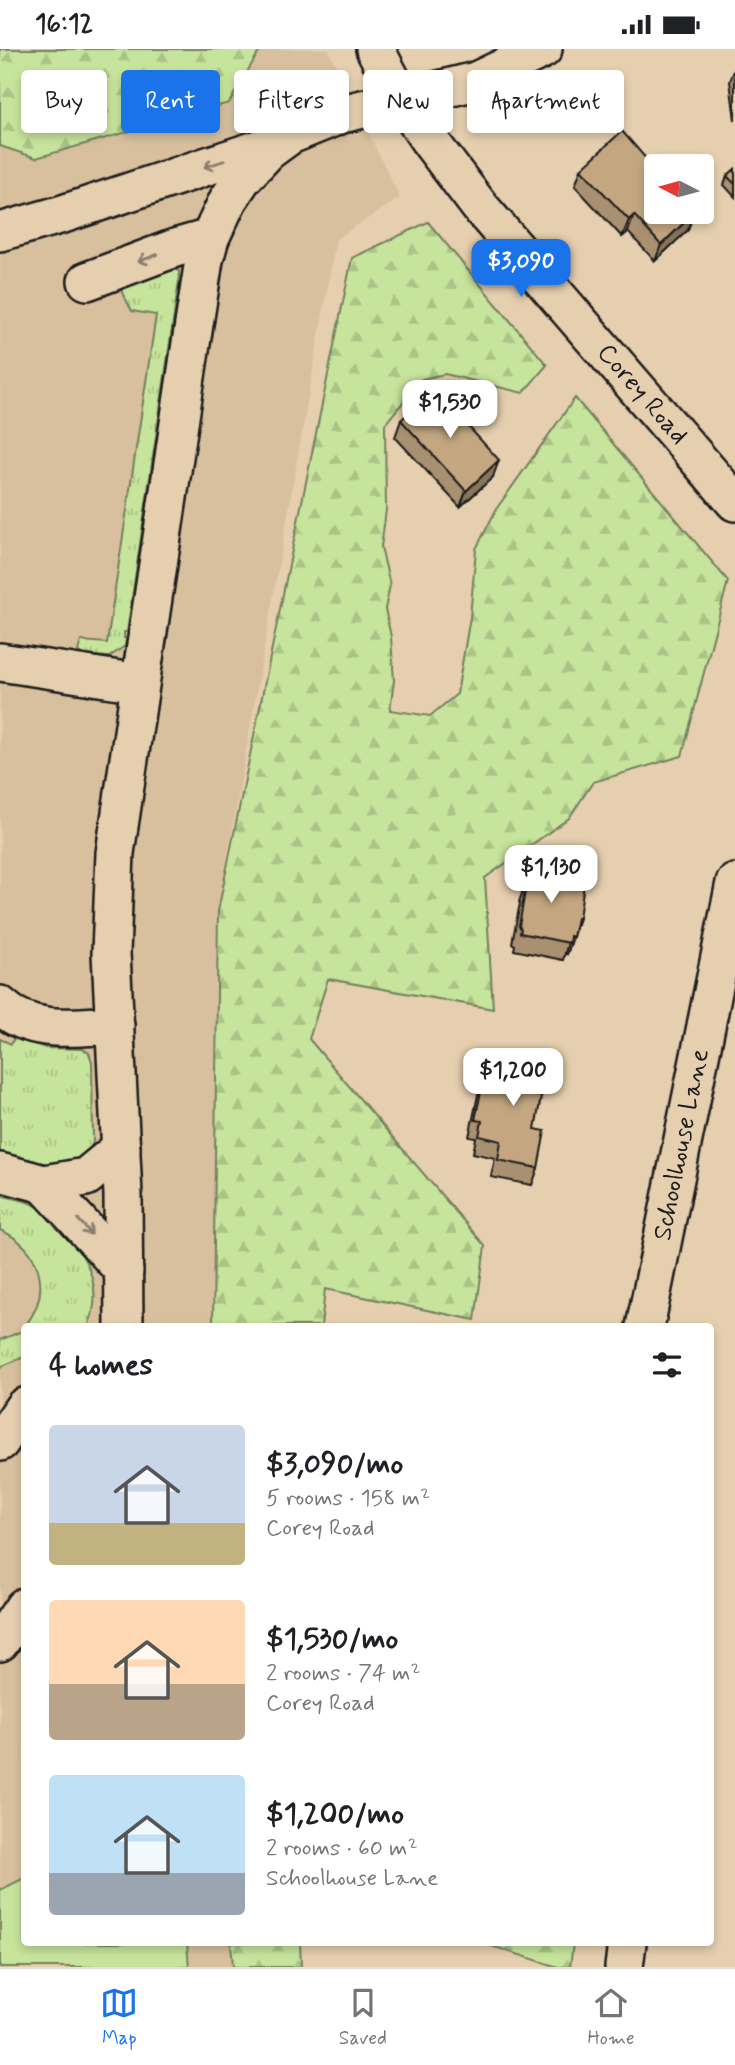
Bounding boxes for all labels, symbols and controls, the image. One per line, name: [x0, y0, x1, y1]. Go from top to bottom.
text: 16:12: [35, 8, 93, 42]
chip: Buy: [21, 70, 107, 133]
chip: Rent: [121, 70, 220, 133]
chip: Filters: [234, 70, 349, 133]
chip: New: [363, 70, 453, 133]
chip: Apartment: [467, 70, 624, 133]
north arrow: [644, 154, 714, 224]
map controls: [644, 154, 714, 224]
one-way arrow: [204, 159, 226, 171]
pin: $3,090: [464, 239, 578, 299]
text: $3,090: [487, 247, 555, 277]
one-way arrow: [138, 253, 160, 265]
street label: Corey Road: [589, 337, 695, 452]
pin: $1,530: [393, 381, 507, 440]
text: $1,530: [418, 388, 482, 418]
pin: $1,130: [494, 845, 608, 905]
text: $1,130: [521, 853, 581, 883]
street label: Schoolhouse Lane: [646, 1046, 718, 1244]
pin: $1,200: [456, 1049, 570, 1108]
text: $1,200: [479, 1056, 547, 1086]
one-way arrow: [77, 1218, 93, 1236]
text: 4 homes: [49, 1346, 153, 1385]
icon: filters: [648, 1346, 686, 1384]
text: $3,090/mo: [266, 1445, 403, 1484]
icon: home: [105, 1453, 189, 1537]
text: 5 rooms · 158 m²: [266, 1484, 430, 1514]
text: Corey Road: [266, 1514, 375, 1544]
text: $1,530/mo: [266, 1620, 398, 1659]
icon: home: [105, 1628, 189, 1712]
text: 2 rooms · 74 m²: [266, 1659, 421, 1689]
text: Corey Road: [266, 1689, 375, 1719]
text: $1,200/mo: [266, 1795, 404, 1834]
icon: home: [105, 1803, 189, 1887]
text: 2 rooms · 60 m²: [266, 1834, 418, 1864]
text: Schoolhouse Lane: [266, 1864, 438, 1894]
tab: Map: [100, 1984, 138, 2051]
tab: Saved: [339, 1984, 387, 2051]
tab: Home: [587, 1984, 635, 2051]

